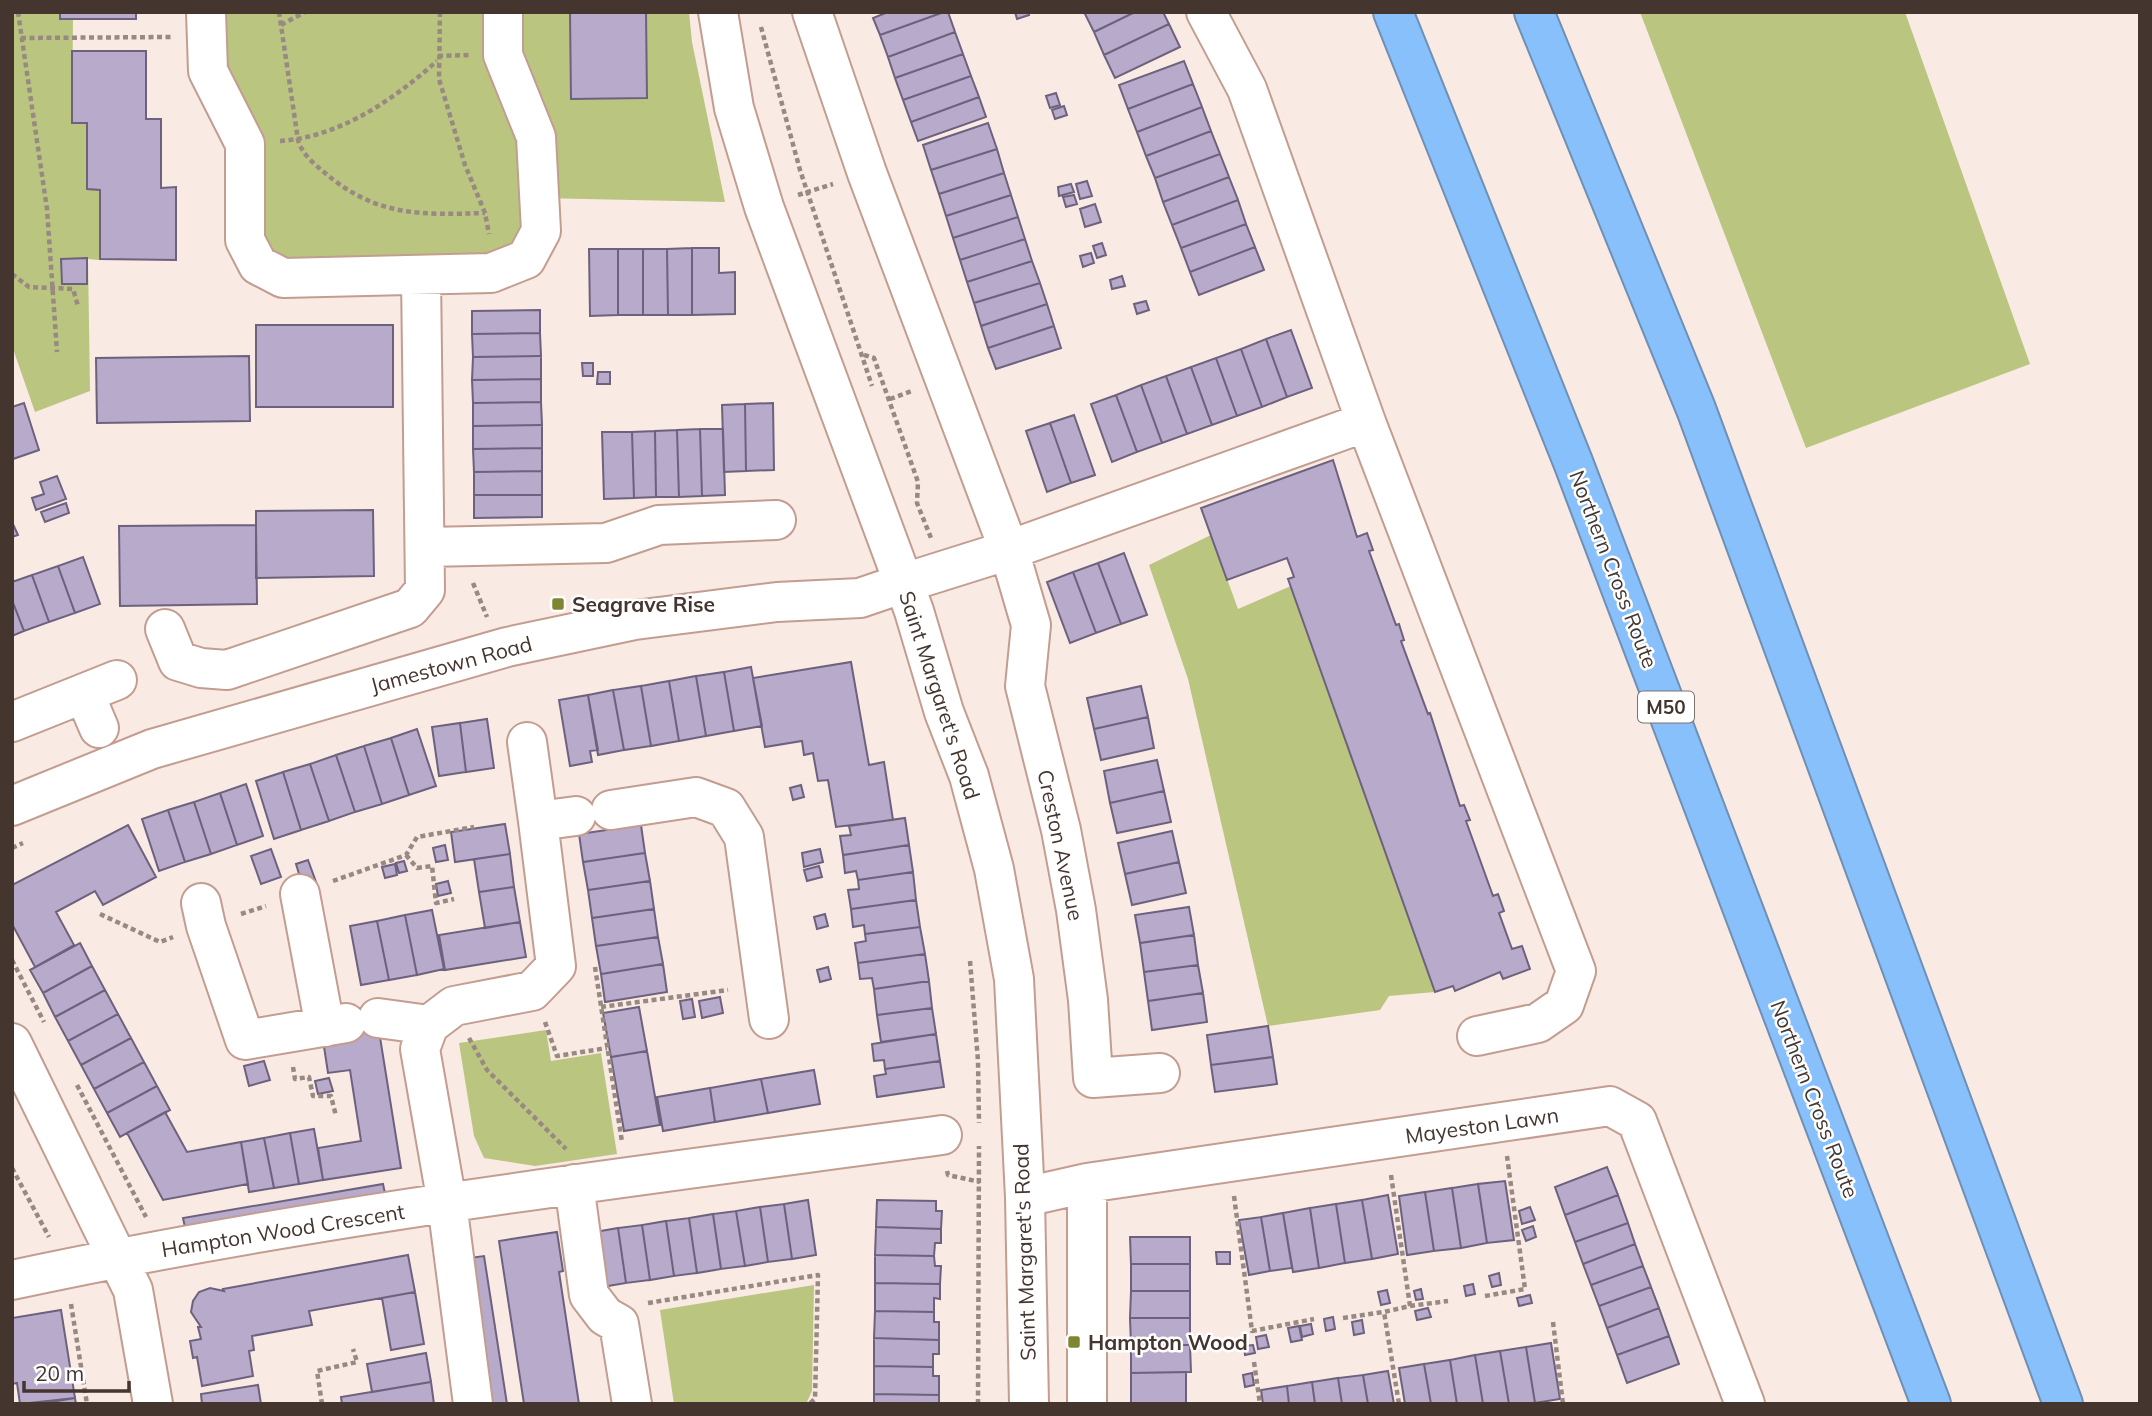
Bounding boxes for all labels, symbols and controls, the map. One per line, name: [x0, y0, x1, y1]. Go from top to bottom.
street label: Northern Cross Route: [1564, 467, 1664, 671]
street label: Saint Margaret's Road: [894, 588, 986, 802]
place label: Seagrave Rise: [572, 591, 715, 617]
marker: Seagrave Rise: [550, 596, 566, 612]
street label: Jamestown Road: [367, 630, 535, 698]
road number: M50: [1638, 692, 1694, 722]
street label: Creston Avenue: [1032, 767, 1090, 923]
street label: Northern Cross Route: [1765, 997, 1865, 1201]
street label: Mayeston Lawn: [1404, 1101, 1560, 1149]
street label: Saint Margaret's Road: [1007, 1143, 1041, 1361]
street label: Hampton Wood Crescent: [160, 1198, 406, 1262]
place label: Hampton Wood: [1088, 1329, 1248, 1355]
marker: Hampton Wood: [1066, 1334, 1082, 1350]
scale bar: [24, 1350, 130, 1394]
text: 20 m: [35, 1360, 84, 1386]

